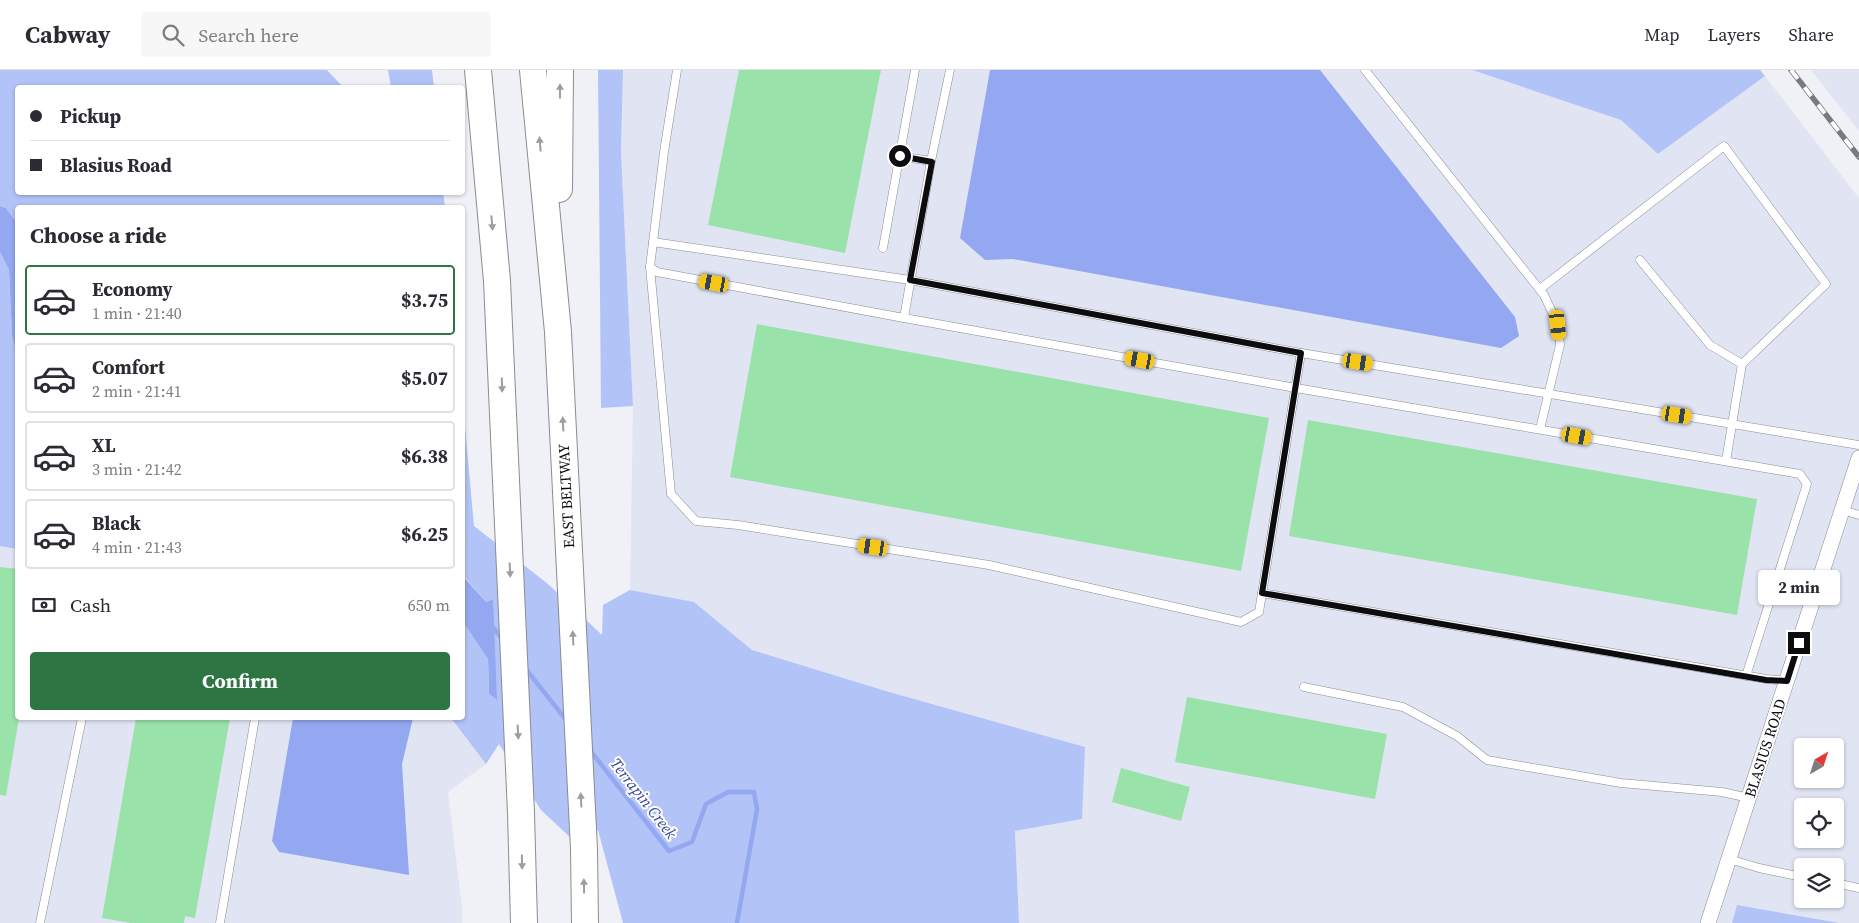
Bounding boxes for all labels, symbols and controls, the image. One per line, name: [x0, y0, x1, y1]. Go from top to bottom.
search box: [141, 12, 491, 57]
text: Cabway: [25, 18, 111, 51]
icon: search: [159, 21, 187, 49]
text: Search here: [199, 22, 299, 48]
text: Map: [1644, 22, 1679, 47]
text: Layers: [1707, 22, 1760, 47]
text: Share: [1788, 22, 1834, 47]
one-way arrow: [556, 83, 564, 99]
text: Pickup: [60, 103, 121, 129]
one-way arrow: [536, 136, 544, 152]
route start: [889, 145, 911, 167]
text: Blasius Road: [60, 152, 172, 178]
one-way arrow: [488, 215, 496, 231]
text: Choose a ride: [30, 220, 167, 250]
car: [697, 273, 730, 293]
text: Economy: [92, 276, 173, 302]
icon: car: [32, 278, 77, 323]
text: $3.75: [401, 287, 448, 313]
text: 1 min · 21:40: [92, 302, 182, 324]
car: [1548, 309, 1567, 341]
car: [1123, 350, 1156, 370]
car: [1342, 352, 1373, 372]
text: Comfort: [92, 354, 165, 380]
icon: car: [32, 356, 77, 401]
text: $5.07: [401, 365, 448, 391]
one-way arrow: [498, 378, 506, 394]
text: 2 min · 21:41: [92, 380, 182, 402]
car: [1661, 405, 1692, 425]
one-way arrow: [558, 416, 566, 432]
car: [1560, 426, 1593, 446]
text: XL: [92, 432, 115, 458]
icon: car: [32, 434, 77, 479]
text: $6.38: [401, 443, 448, 469]
street label: EAST BELTWAY: [553, 443, 579, 549]
text: 3 min · 21:42: [92, 458, 182, 480]
text: Black: [92, 510, 141, 536]
icon: car: [32, 512, 77, 557]
text: $6.25: [401, 521, 448, 547]
text: 4 min · 21:43: [92, 536, 182, 558]
car: [857, 537, 888, 557]
one-way arrow: [506, 562, 514, 578]
callout: 2 min: [1758, 570, 1840, 606]
text: 2 min: [1778, 576, 1820, 598]
icon: cash: [30, 591, 58, 619]
text: Cash: [70, 592, 111, 618]
text: 650 m: [408, 594, 450, 616]
one-way arrow: [569, 630, 577, 646]
route end: [1788, 632, 1810, 654]
button: Confirm: [30, 652, 450, 710]
street label: BLASIUS ROAD: [1739, 696, 1791, 800]
one-way arrow: [514, 725, 522, 741]
north arrow: [1794, 738, 1844, 788]
map controls: [1794, 738, 1844, 908]
water label: Terrapin Creek: [605, 753, 683, 843]
one-way arrow: [577, 792, 585, 808]
button: locate: [1794, 798, 1844, 848]
one-way arrow: [519, 854, 527, 870]
button: layers: [1794, 858, 1844, 908]
one-way arrow: [580, 878, 588, 894]

